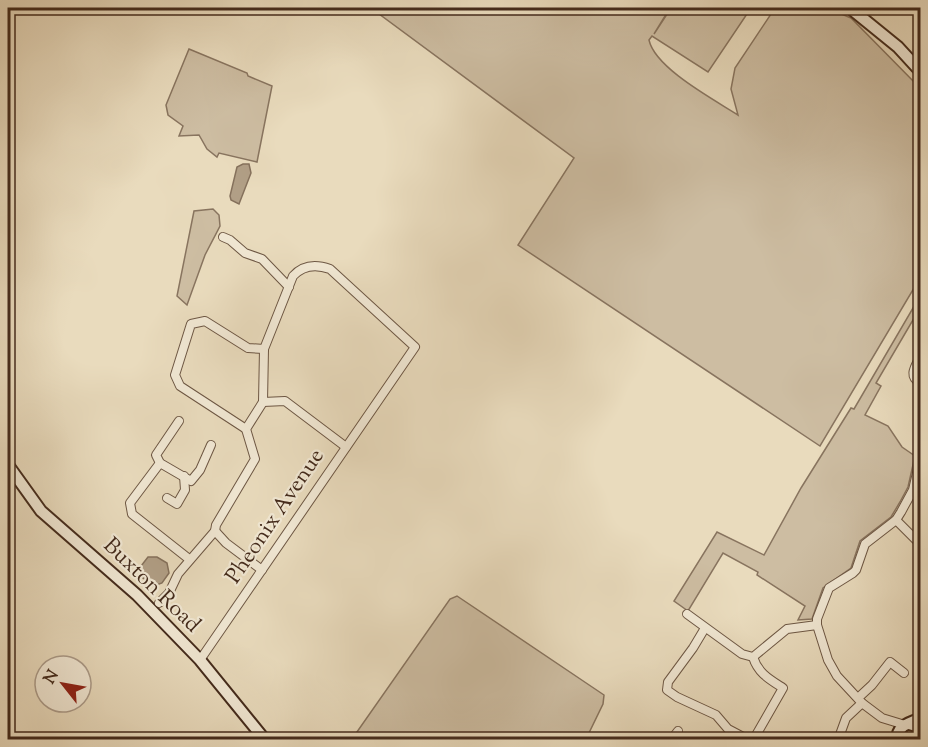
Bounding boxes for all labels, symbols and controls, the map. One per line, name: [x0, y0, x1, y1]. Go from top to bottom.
street label: Pheonix Avenue: [219, 443, 333, 591]
street label: Buxton Road: [95, 531, 207, 641]
north arrow: [33, 654, 93, 714]
text: N: [39, 666, 66, 689]

